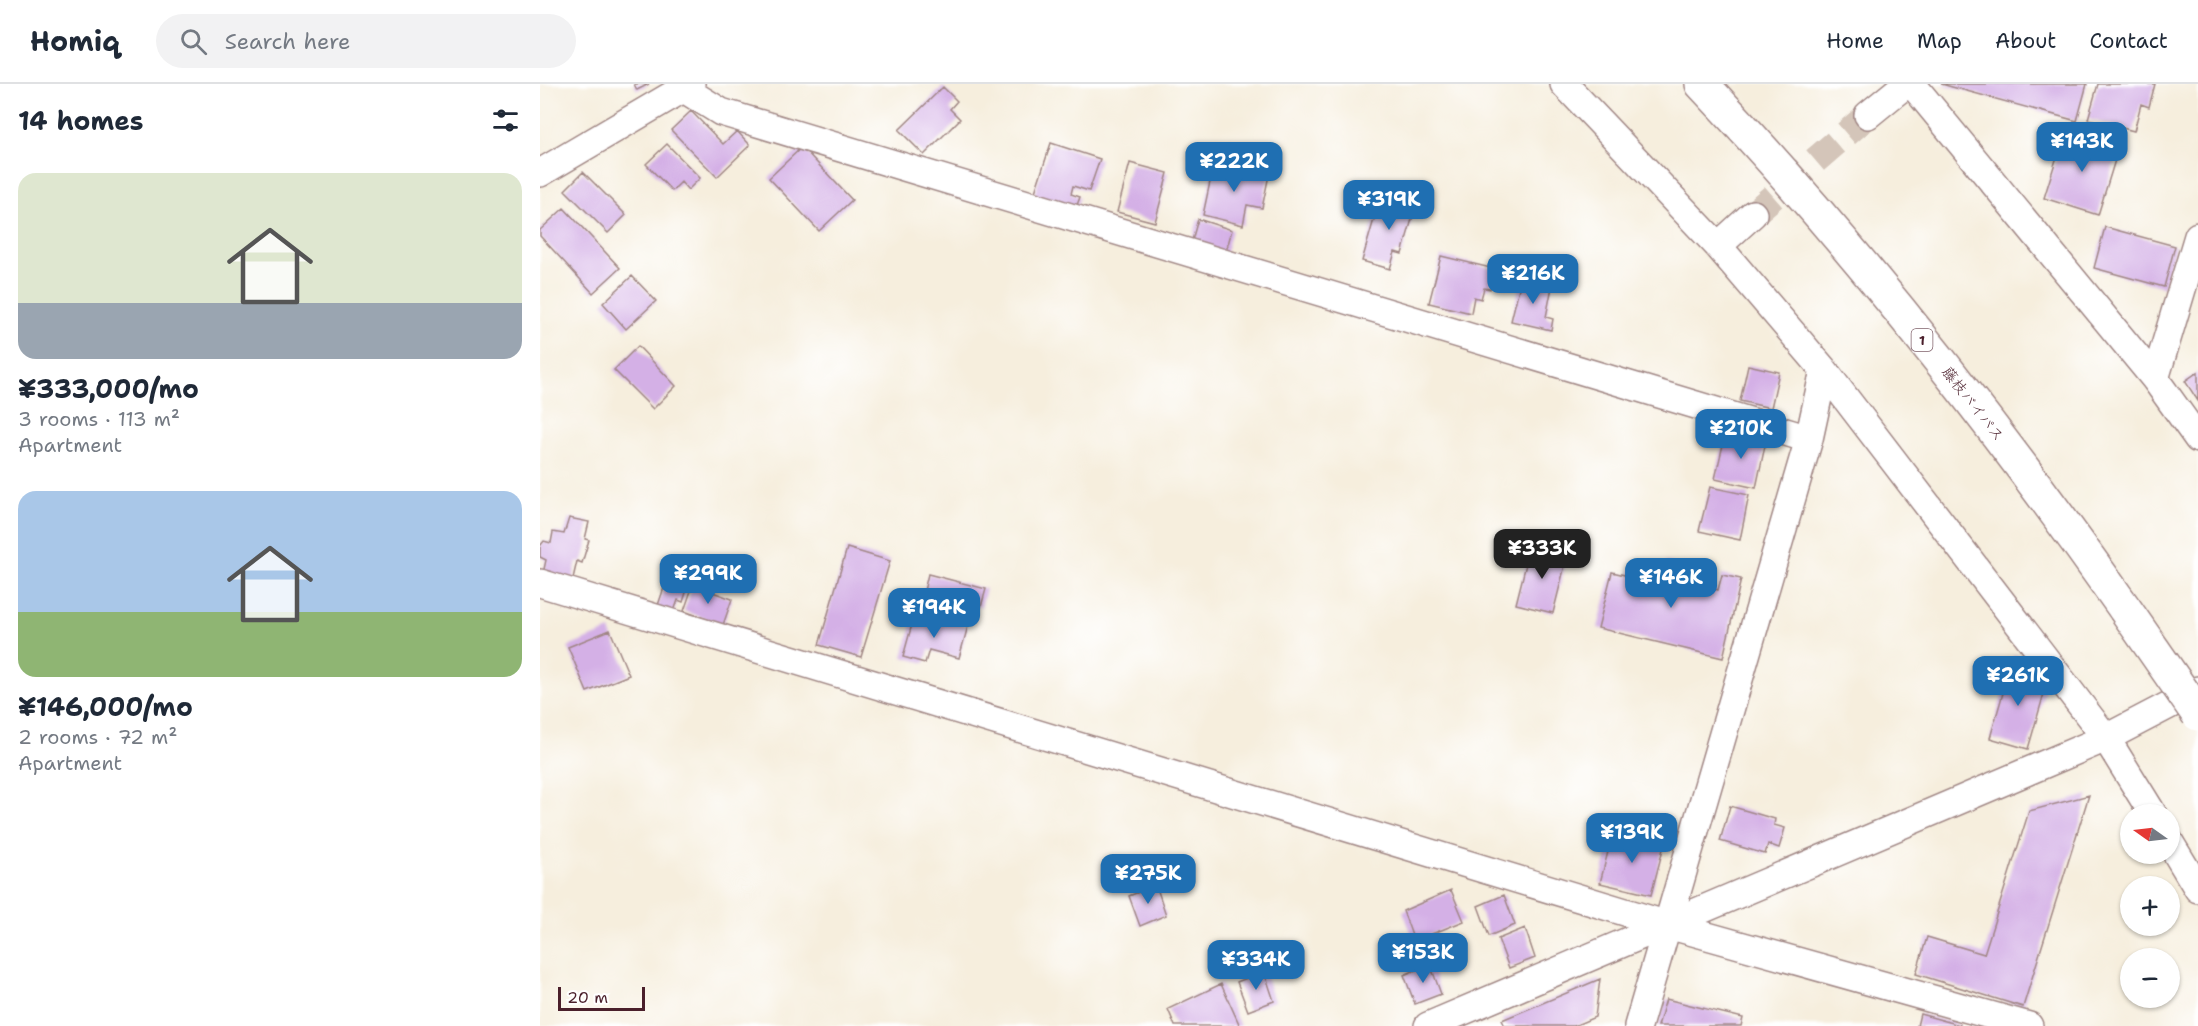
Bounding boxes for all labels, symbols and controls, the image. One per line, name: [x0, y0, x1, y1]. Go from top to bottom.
search box: [156, 14, 576, 68]
text: Homiq: [30, 22, 120, 60]
icon: search: [177, 25, 210, 58]
text: Search here: [225, 27, 351, 56]
text: Home: [1826, 27, 1884, 55]
text: Map: [1917, 27, 1962, 55]
text: About: [1995, 27, 2056, 55]
text: Contact: [2089, 27, 2168, 55]
text: 14 homes: [18, 103, 144, 138]
icon: filters: [489, 104, 522, 137]
pin: ¥143K: [2040, 122, 2124, 173]
text: ¥143K: [2051, 128, 2113, 154]
pin: ¥222K: [1192, 142, 1276, 193]
text: ¥222K: [1199, 148, 1269, 174]
pin: ¥319K: [1347, 180, 1431, 231]
text: ¥319K: [1357, 186, 1421, 212]
icon: home: [216, 212, 324, 320]
pin: ¥216K: [1491, 254, 1575, 305]
text: ¥216K: [1501, 260, 1565, 286]
road number: 1: [1912, 329, 1932, 351]
street label: 藤枝バイパス: [1938, 362, 2008, 446]
text: ¥333,000/mo: [18, 371, 199, 406]
text: 3 rooms · 113 m²: [18, 406, 180, 432]
pin: ¥210K: [1699, 409, 1783, 460]
text: ¥210K: [1709, 415, 1773, 441]
text: Apartment: [18, 432, 122, 458]
pin: ¥333K: [1500, 529, 1584, 580]
icon: home: [216, 530, 324, 638]
text: ¥333K: [1508, 535, 1576, 561]
pin: ¥299K: [666, 554, 750, 605]
pin: ¥146K: [1629, 558, 1713, 609]
text: ¥299K: [674, 560, 742, 586]
text: ¥146K: [1639, 564, 1703, 590]
pin: ¥194K: [892, 588, 976, 639]
text: ¥194K: [902, 594, 966, 620]
pin: ¥261K: [1976, 656, 2060, 707]
text: ¥261K: [1987, 662, 2049, 688]
text: ¥146,000/mo: [18, 689, 193, 724]
text: 2 rooms · 72 m²: [18, 724, 177, 750]
text: Apartment: [18, 750, 122, 776]
north arrow: [2120, 804, 2180, 864]
map controls: [2120, 804, 2180, 1008]
pin: ¥139K: [1590, 813, 1674, 864]
text: ¥139K: [1600, 819, 1664, 845]
pin: ¥275K: [1106, 854, 1190, 905]
text: ¥275K: [1115, 860, 1181, 886]
button: +: [2120, 876, 2180, 936]
pin: ¥153K: [1381, 933, 1465, 984]
text: ¥153K: [1392, 939, 1454, 965]
pin: ¥334K: [1214, 940, 1298, 991]
text: ¥334K: [1222, 946, 1290, 972]
button: −: [2120, 948, 2180, 1008]
scale bar: [558, 984, 645, 1012]
text: 20 m: [567, 987, 608, 1008]

